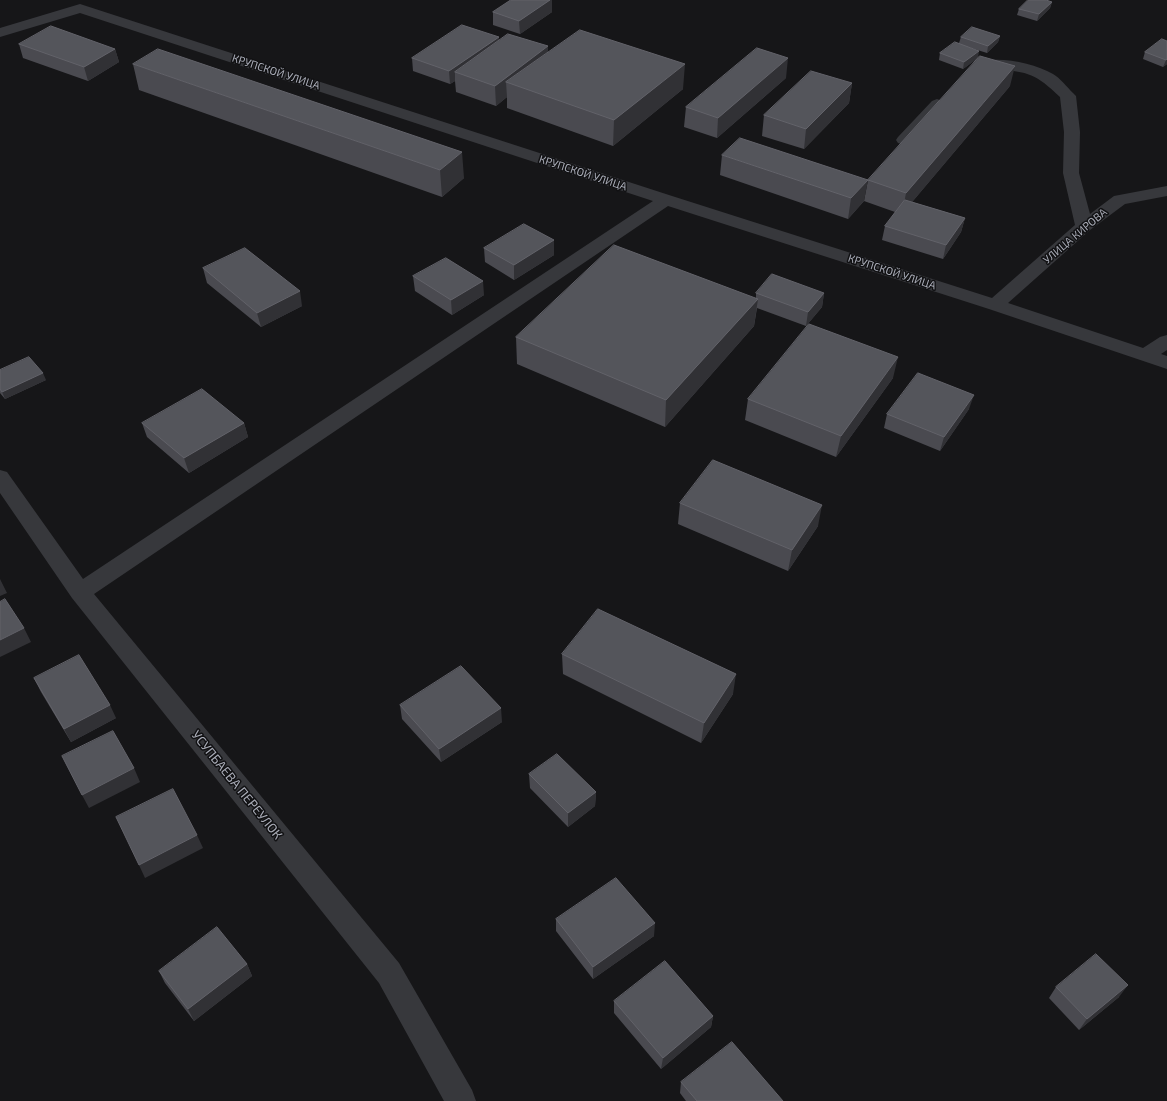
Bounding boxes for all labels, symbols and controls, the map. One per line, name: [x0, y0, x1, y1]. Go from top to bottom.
street label: КРУПСКОЙ УЛИЦА: [230, 52, 322, 92]
street label: КРУПСКОЙ УЛИЦА: [537, 153, 629, 193]
street label: УЛИЦА КИРОВА: [1040, 206, 1110, 266]
street label: КРУПСКОЙ УЛИЦА: [846, 252, 938, 292]
street label: УСУПБАЕВА ПЕРЕУЛОК: [188, 727, 286, 843]

